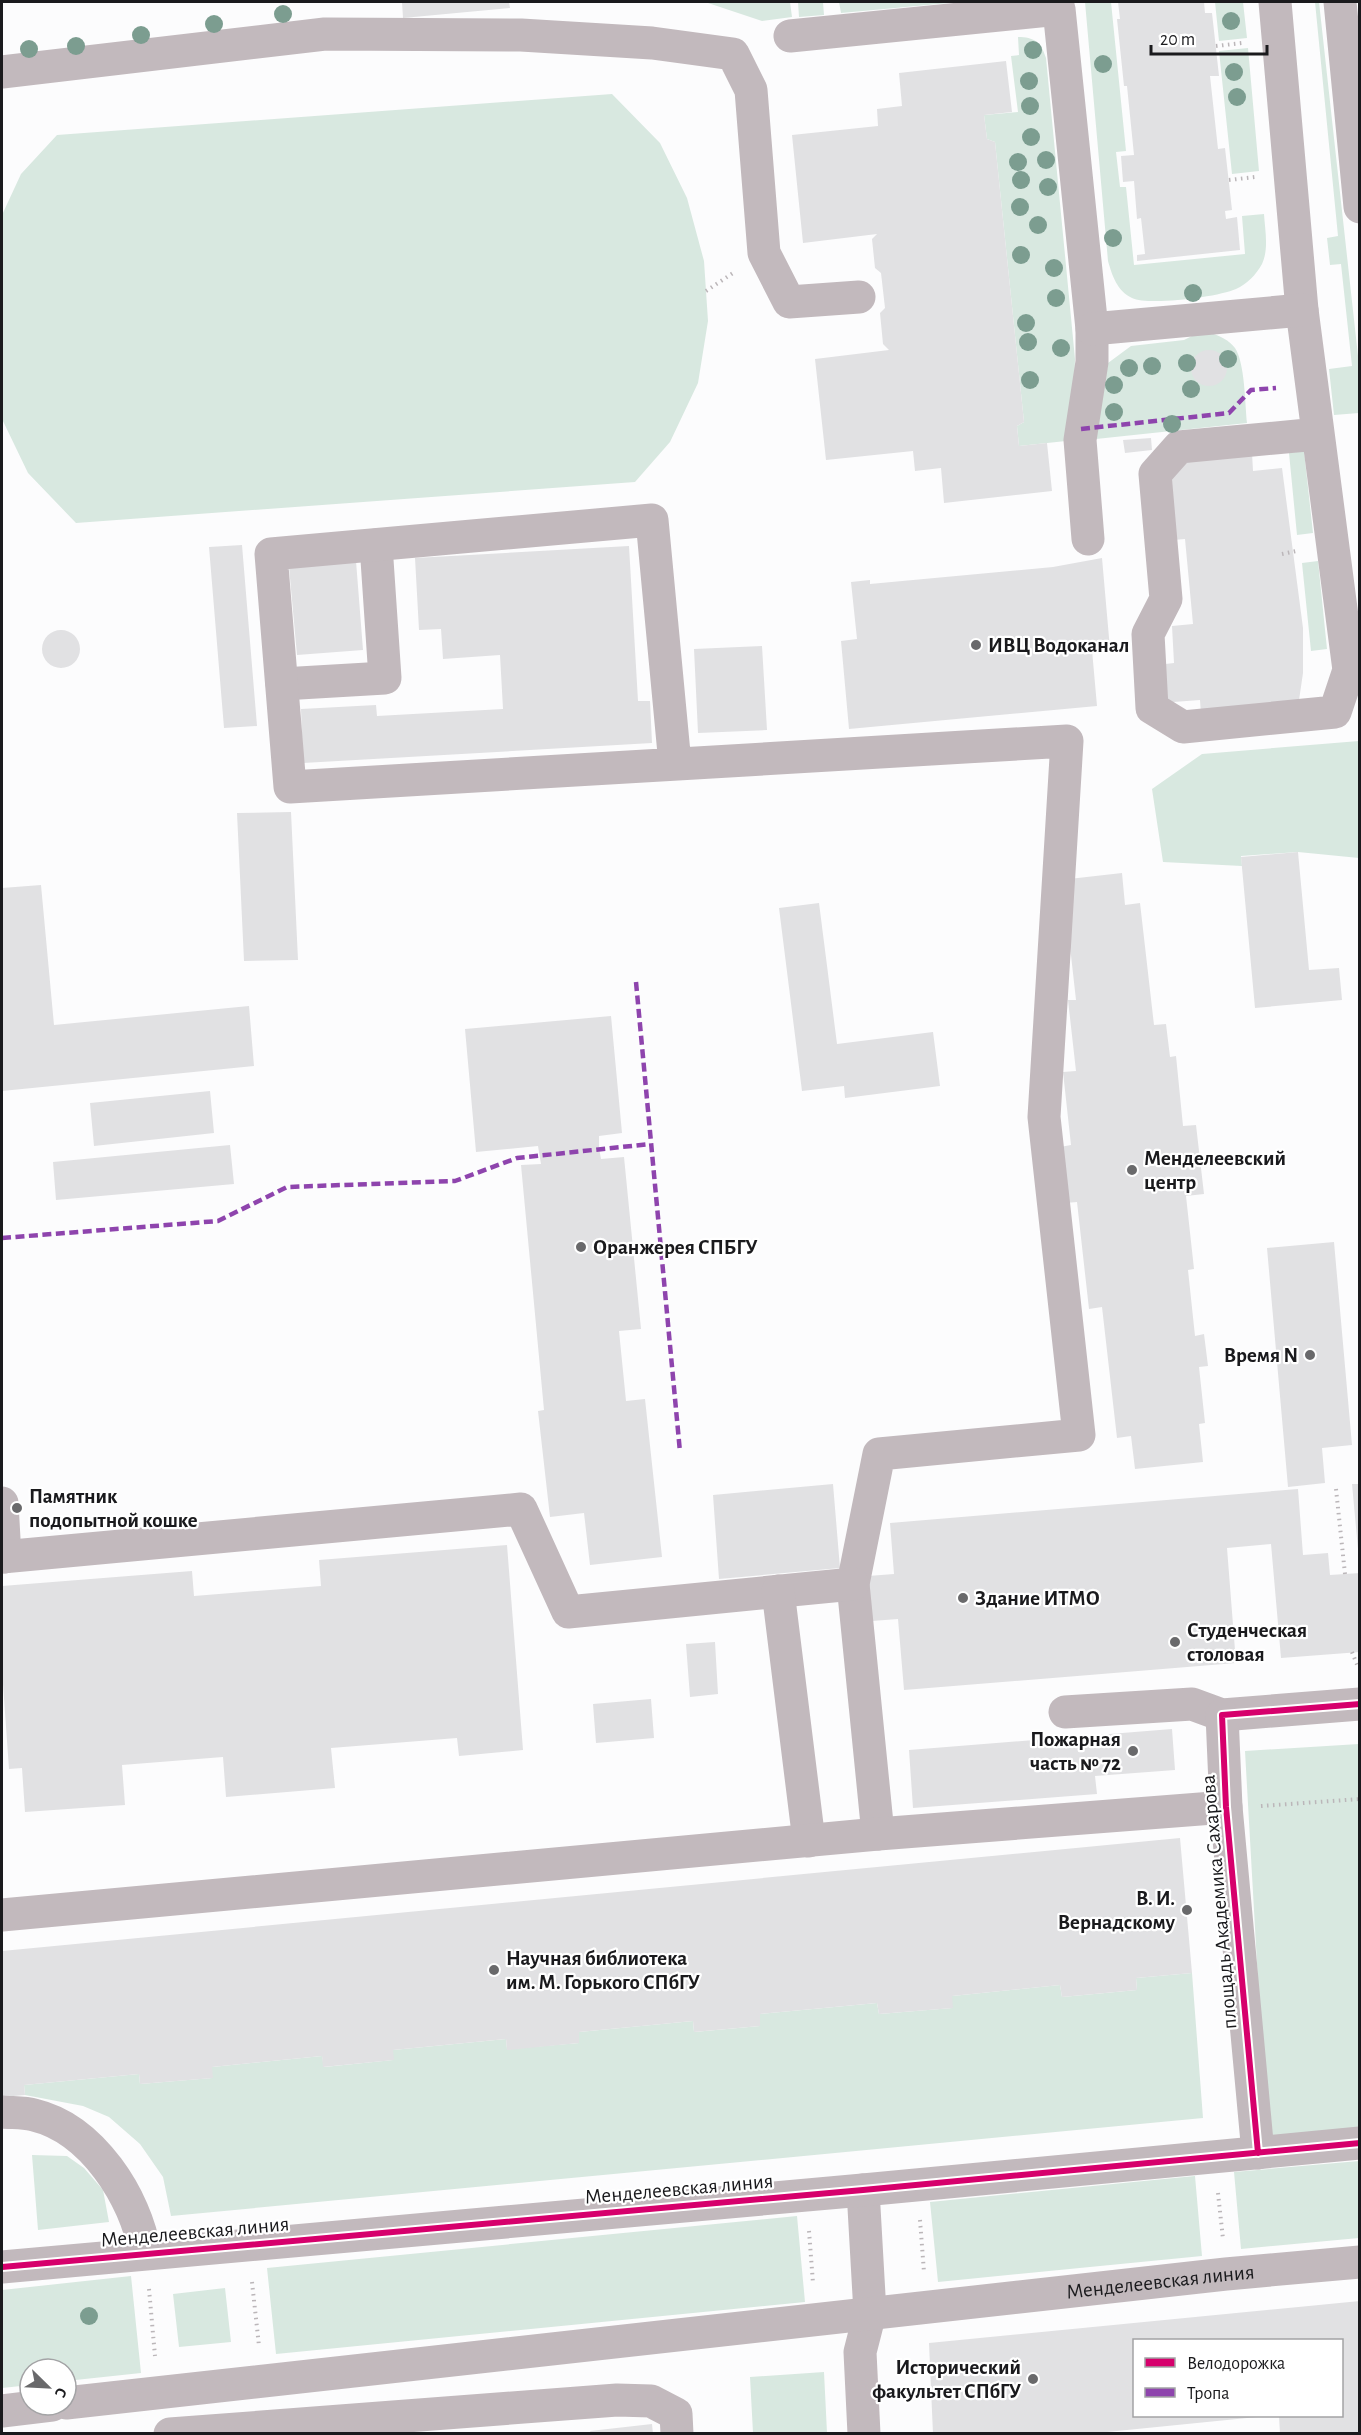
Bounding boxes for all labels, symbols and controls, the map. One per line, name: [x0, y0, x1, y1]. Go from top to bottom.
scale bar: [1151, 18, 1266, 56]
text: 20 m: [1160, 31, 1195, 49]
place label: ИВЦ Водоканал: [988, 635, 1129, 656]
marker: ИВЦ Водоканал: [969, 638, 983, 652]
place label: Менделеевский центр: [1144, 1148, 1286, 1193]
marker: Менделеевский центр: [1125, 1163, 1139, 1177]
place label: Оранжерея СПБГУ: [593, 1237, 758, 1258]
marker: Оранжерея СПБГУ: [574, 1240, 588, 1254]
place label: Время N: [1224, 1345, 1298, 1366]
marker: Время N: [1303, 1348, 1317, 1362]
place label: Памятник подопытной кошке: [29, 1486, 198, 1531]
marker: Памятник подопытной кошке: [10, 1501, 24, 1515]
place label: Здание ИТМО: [975, 1588, 1100, 1609]
marker: Здание ИТМО: [956, 1591, 970, 1605]
place label: Студенческая столовая: [1187, 1620, 1307, 1665]
marker: Студенческая столовая: [1168, 1635, 1182, 1649]
place label: Пожарная часть № 72: [1030, 1729, 1121, 1774]
marker: Пожарная часть № 72: [1126, 1744, 1140, 1758]
street label: площадь Академика Сахарова: [1197, 1773, 1241, 2030]
place label: В. И. Вернадскому: [1058, 1888, 1175, 1933]
marker: В. И. Вернадскому: [1180, 1903, 1194, 1917]
place label: Научная библиотека им. М. Горького СПбГУ: [506, 1948, 700, 1993]
marker: Научная библиотека им. М. Горького СПбГУ: [487, 1963, 501, 1977]
street label: Менделеевская линия: [584, 2170, 774, 2208]
street label: Менделеевская линия: [100, 2213, 290, 2251]
street label: Менделеевская линия: [1065, 2261, 1255, 2302]
legend: [1133, 2339, 1343, 2417]
text: Велодорожка: [1187, 2355, 1285, 2373]
north arrow: [18, 2357, 78, 2417]
place label: Исторический факультет СПбГУ: [872, 2357, 1022, 2402]
marker: Исторический факультет СПбГУ: [1026, 2372, 1040, 2386]
text: С: [52, 2385, 70, 2400]
text: Тропа: [1187, 2385, 1230, 2403]

